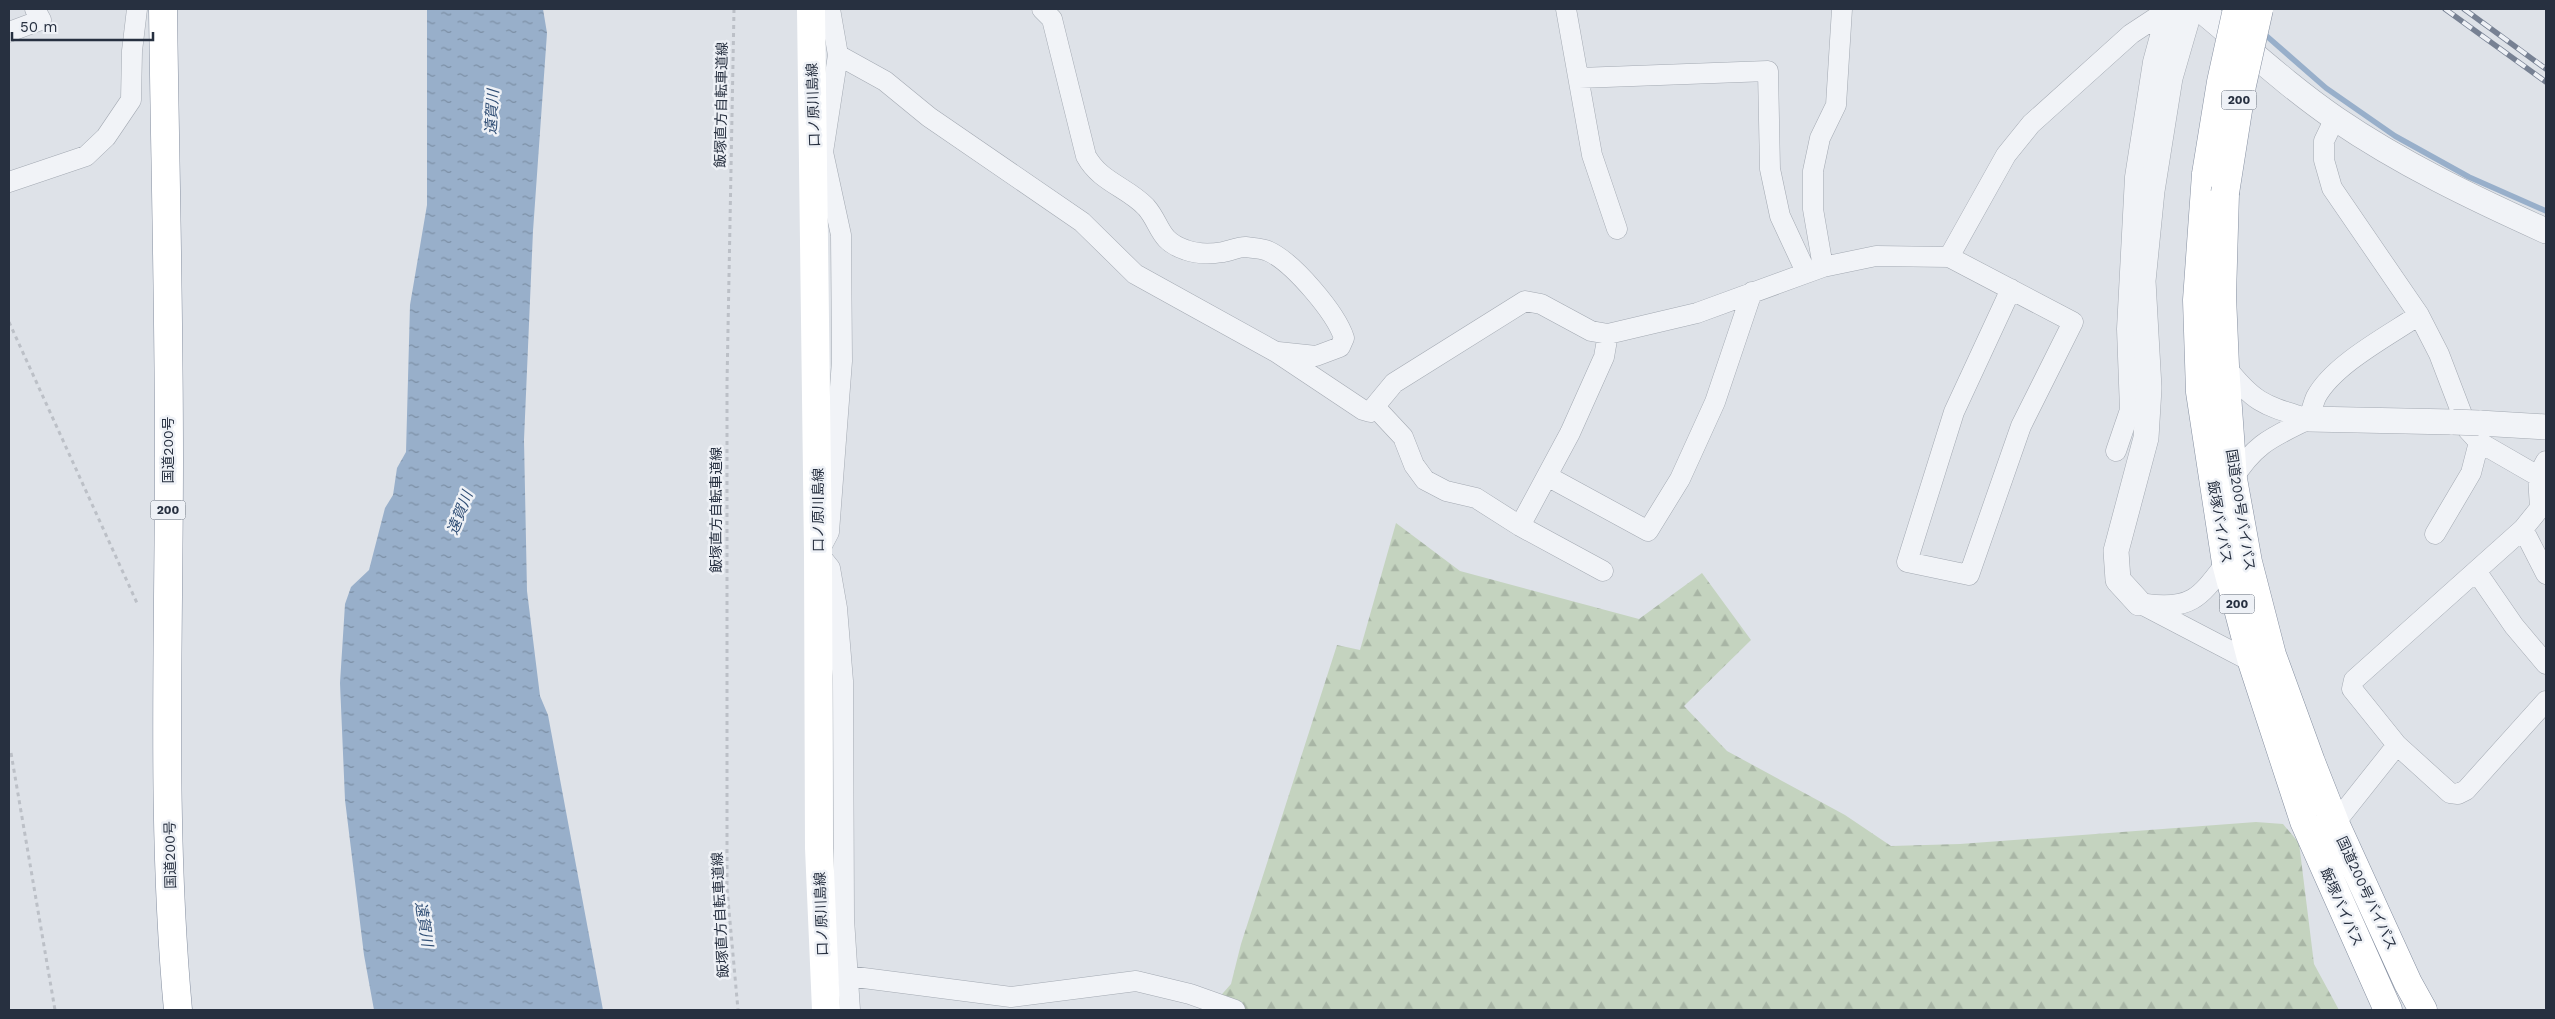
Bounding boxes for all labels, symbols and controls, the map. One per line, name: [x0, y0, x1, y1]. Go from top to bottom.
scale bar: [12, 10, 154, 42]
text: 50 m: [20, 18, 57, 36]
street label: 飯塚直方自転車道線: [712, 42, 730, 168]
street label: 口ノ原川島線: [804, 63, 822, 147]
water label: 遠賀川: [482, 87, 502, 135]
road number: 200: [2222, 90, 2256, 110]
street label: 国道200号: [160, 416, 176, 484]
street label: 飯塚直方自転車道線: [708, 447, 724, 573]
street label: 国道200号バイパス: [2223, 448, 2259, 572]
street label: 口ノ原川島線: [810, 468, 826, 552]
street label: 飯塚バイパス: [2205, 479, 2235, 565]
water label: 遠賀川: [444, 487, 477, 537]
road number: 200: [150, 500, 186, 520]
road number: 200: [2220, 594, 2254, 614]
street label: 国道200号: [161, 821, 179, 889]
street label: 国道200号バイパス: [2334, 834, 2400, 952]
street label: 飯塚直方自転車道線: [709, 852, 731, 978]
street label: 飯塚バイパス: [2318, 865, 2366, 949]
street label: 口ノ原川島線: [812, 872, 830, 956]
water label: 遠賀川: [412, 900, 437, 950]

